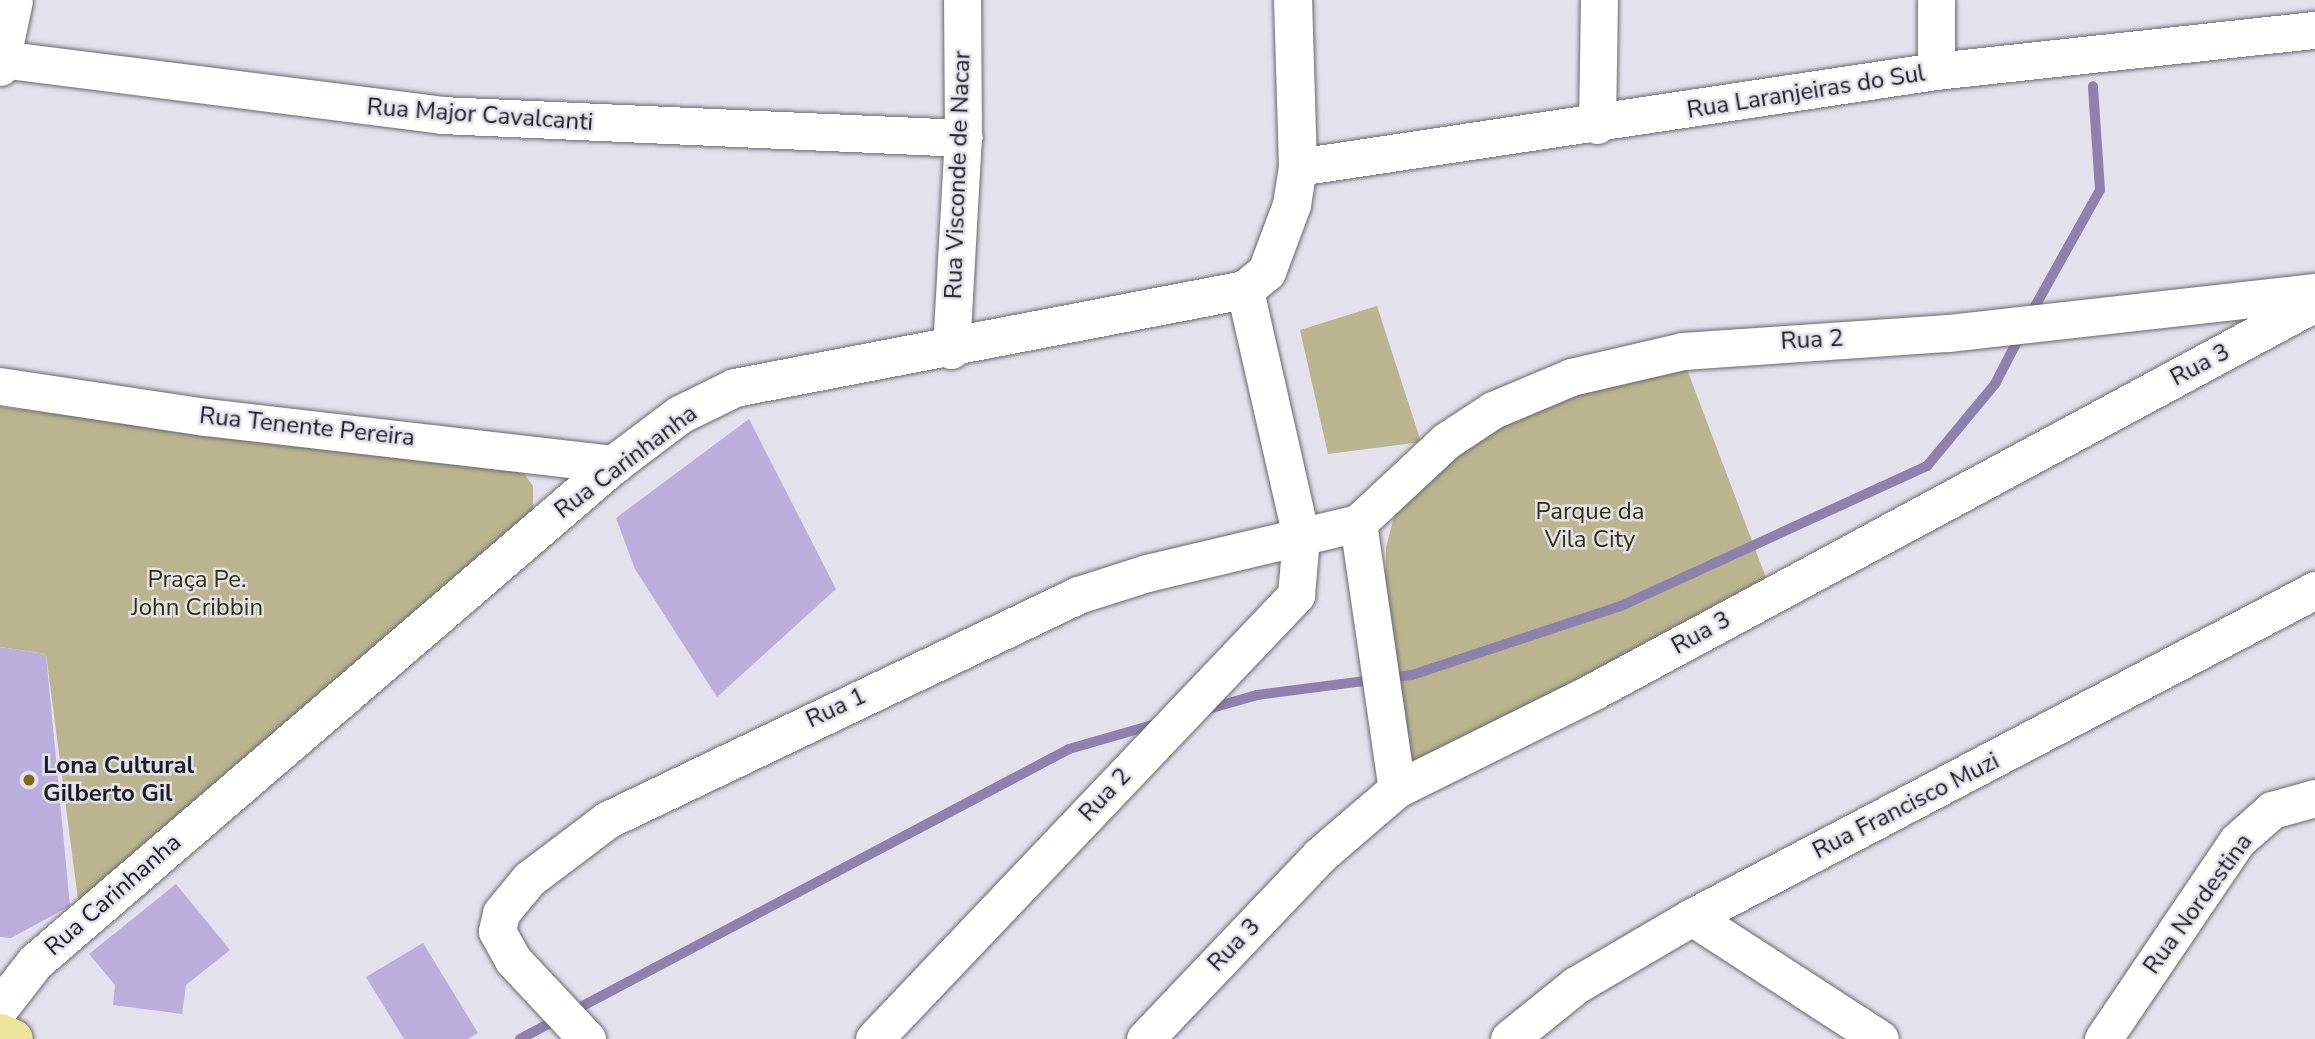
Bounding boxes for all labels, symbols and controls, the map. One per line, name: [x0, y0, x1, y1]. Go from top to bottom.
street label: Rua Visconde de Nacar: [939, 50, 977, 300]
street label: Rua Laranjeiras do Sul: [1685, 59, 1927, 125]
street label: Rua Major Cavalcanti: [366, 93, 594, 137]
street label: Rua 2: [1780, 324, 1844, 356]
street label: Rua 3: [2166, 338, 2234, 392]
street label: Rua Carinhanha: [549, 399, 703, 525]
street label: Rua Tenente Pereira: [198, 401, 416, 453]
park label: Parque da Vila City: [1536, 498, 1644, 554]
park label: Praça Pe. John Cribbin: [131, 566, 263, 622]
street label: Rua 3: [1667, 605, 1735, 661]
street label: Rua 1: [801, 682, 871, 734]
street label: Rua Francisco Muzi: [1808, 747, 2004, 865]
place label: Lona Cultural Gilberto Gil: [43, 752, 194, 808]
street label: Rua 2: [1073, 762, 1137, 828]
marker: Lona Cultural Gilberto Gil: [21, 772, 37, 788]
street label: Rua Carinhanha: [39, 828, 187, 962]
street label: Rua Nordestina: [2137, 828, 2259, 980]
street label: Rua 3: [1202, 912, 1266, 978]

